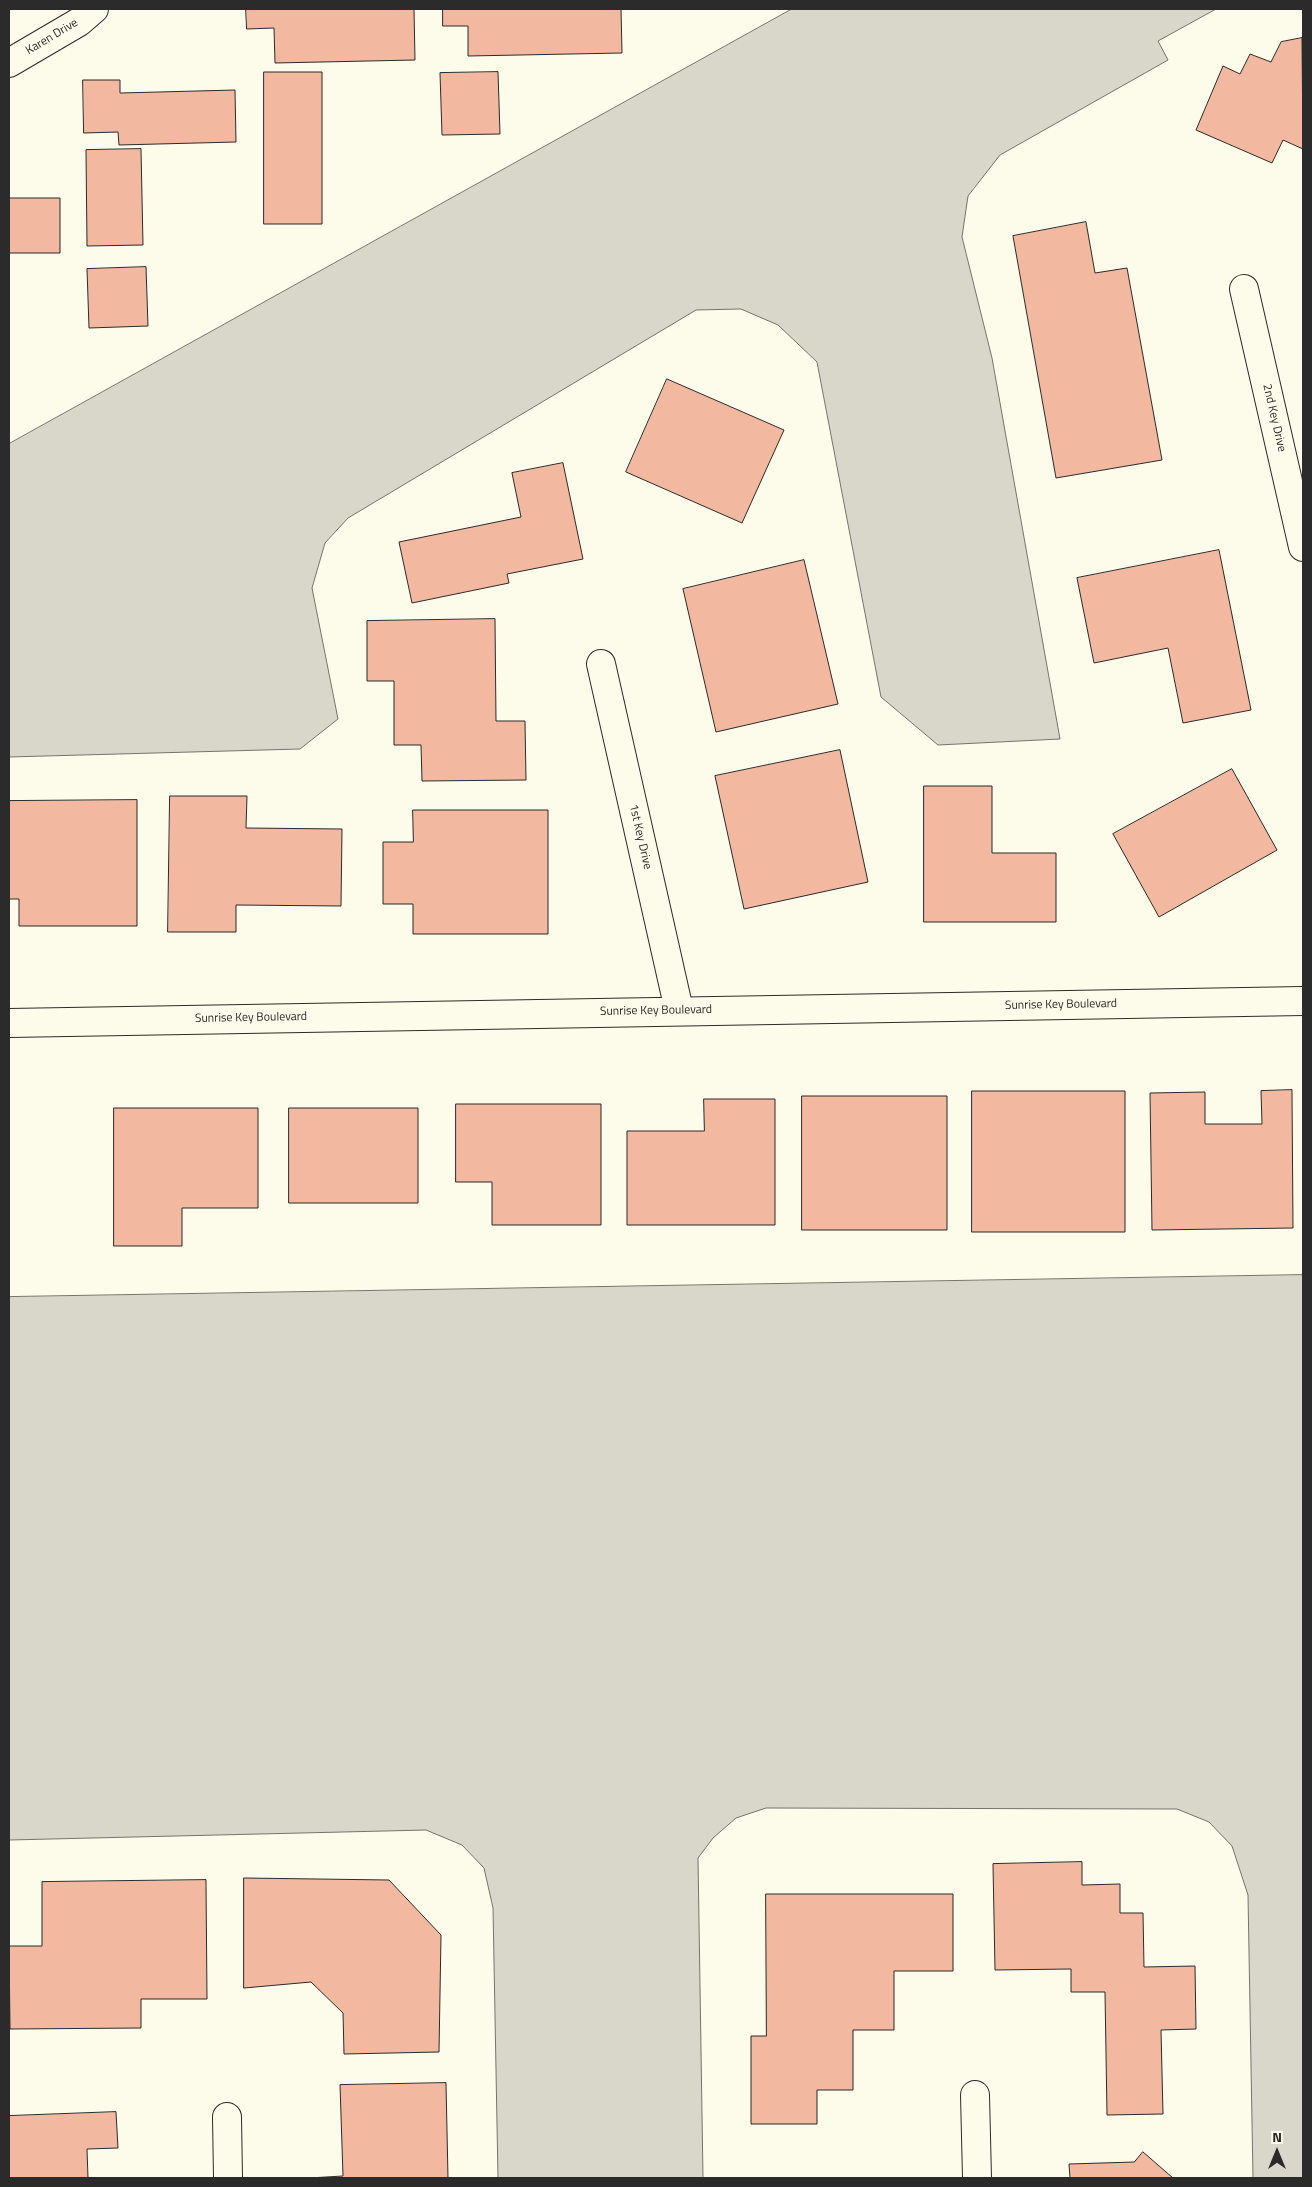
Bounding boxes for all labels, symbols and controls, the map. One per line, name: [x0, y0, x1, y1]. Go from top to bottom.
street label: Karen Drive: [23, 16, 81, 58]
street label: 2nd Key Drive: [1259, 383, 1289, 453]
street label: 1st Key Drive: [626, 803, 654, 871]
street label: Sunrise Key Boulevard: [1005, 997, 1117, 1013]
street label: Sunrise Key Boulevard: [600, 1003, 712, 1019]
street label: Sunrise Key Boulevard: [195, 1010, 307, 1026]
text: N: [1272, 2126, 1282, 2147]
north arrow: [1252, 2127, 1302, 2177]

